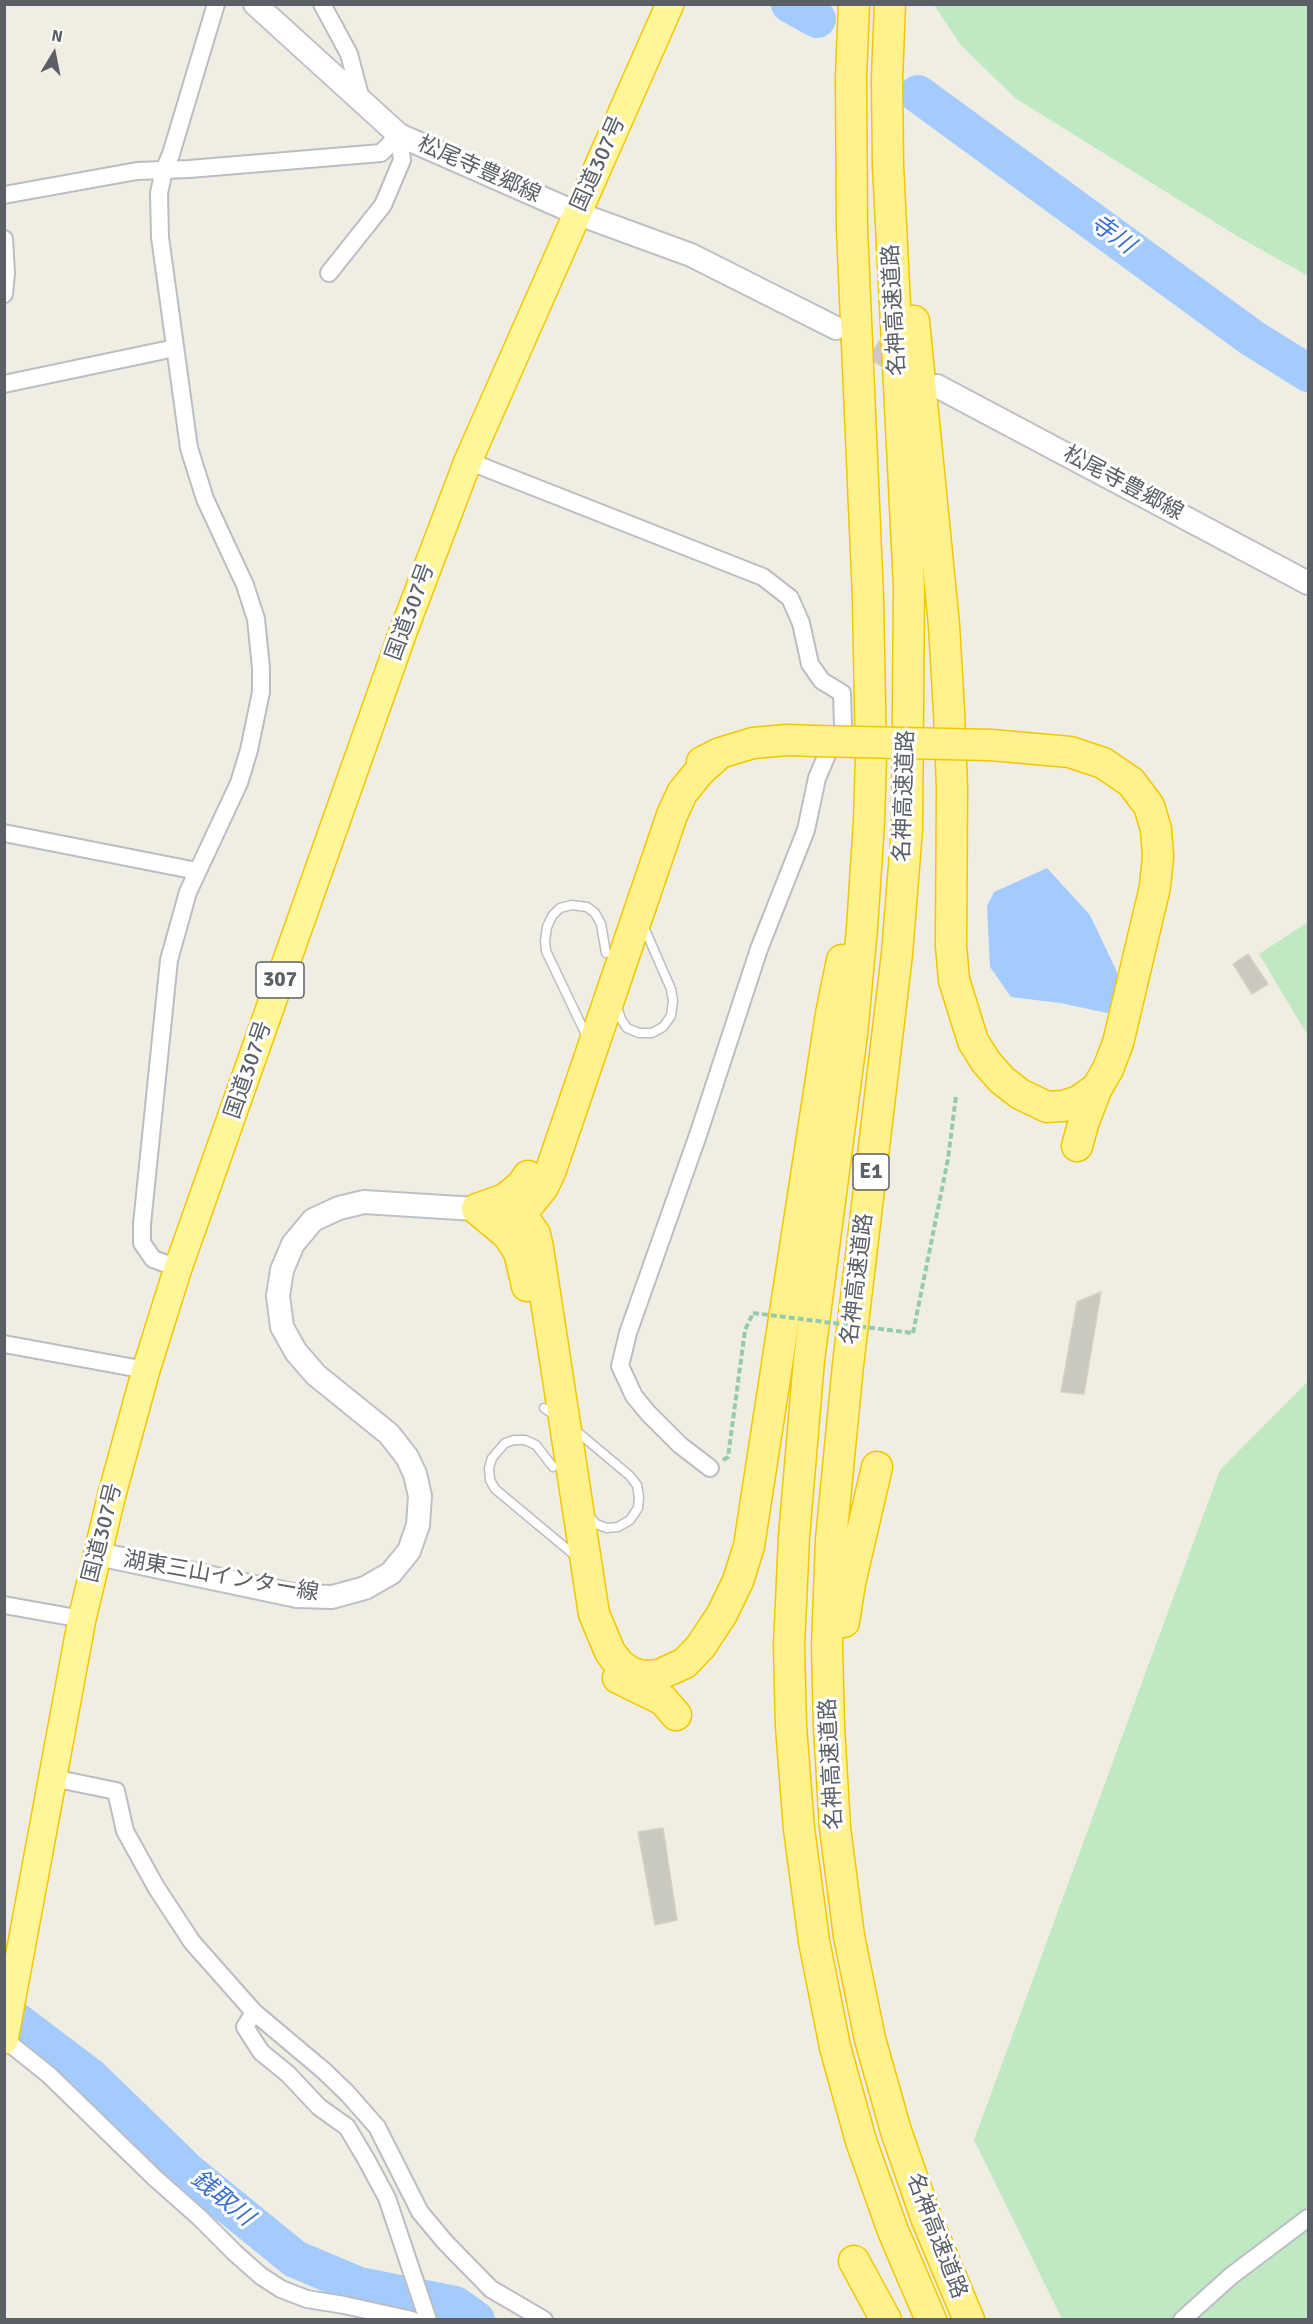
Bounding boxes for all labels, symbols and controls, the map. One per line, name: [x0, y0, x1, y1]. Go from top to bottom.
north arrow: [24, 24, 84, 84]
text: N: [50, 25, 64, 47]
street label: 国道307号: [566, 112, 632, 216]
street label: 松尾寺豊郷線: [413, 131, 545, 209]
water label: 寺川: [1084, 209, 1140, 261]
street label: 名神高速道路: [878, 243, 912, 377]
street label: 松尾寺豊郷線: [1059, 441, 1187, 527]
street label: 国道307号: [381, 560, 441, 664]
street label: 名神高速道路: [890, 730, 920, 862]
road number: 307: [256, 962, 304, 998]
street label: 国道307号: [220, 1018, 278, 1122]
road number: E1: [853, 1154, 889, 1190]
street label: 名神高速道路: [837, 1212, 879, 1346]
street label: 国道307号: [78, 1480, 128, 1586]
street label: 湖東三山インター線: [121, 1547, 321, 1607]
street label: 名神高速道路: [815, 1697, 849, 1831]
water label: 銭取川: [185, 2165, 259, 2233]
street label: 名神高速道路: [900, 2170, 972, 2302]

